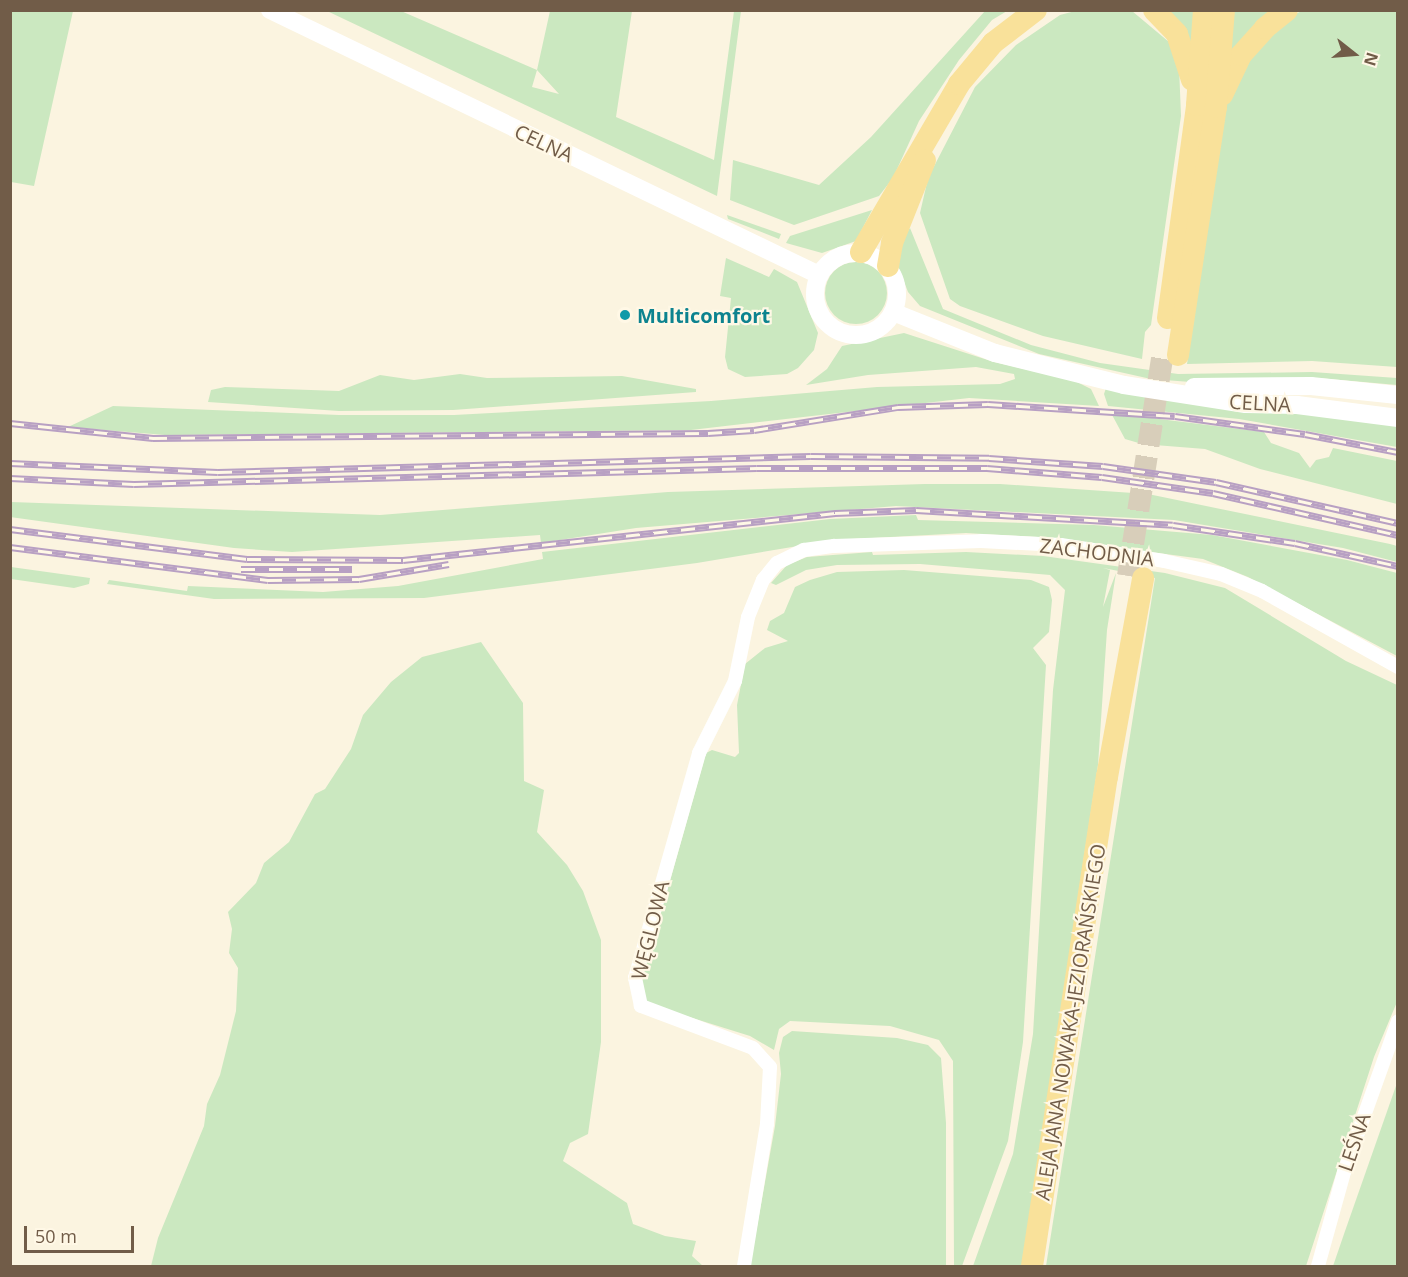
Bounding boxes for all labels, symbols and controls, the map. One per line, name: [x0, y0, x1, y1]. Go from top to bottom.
north arrow: [1324, 24, 1384, 84]
text: N: [1359, 50, 1384, 69]
street label: CELNA: [511, 119, 577, 167]
place label: Multicomfort: [637, 303, 770, 327]
marker: Multicomfort: [618, 308, 632, 322]
street label: CELNA: [1228, 389, 1292, 417]
street label: ZACHODNIA: [1039, 533, 1155, 571]
street label: ALEJA JANA NOWAKA-JEZIORAŃSKIEGO: [1030, 842, 1110, 1202]
street label: WĘGLOWA: [626, 878, 674, 982]
street label: LEŚNA: [1333, 1110, 1375, 1174]
scale bar: [27, 1214, 136, 1252]
text: 50 m: [35, 1224, 77, 1248]

